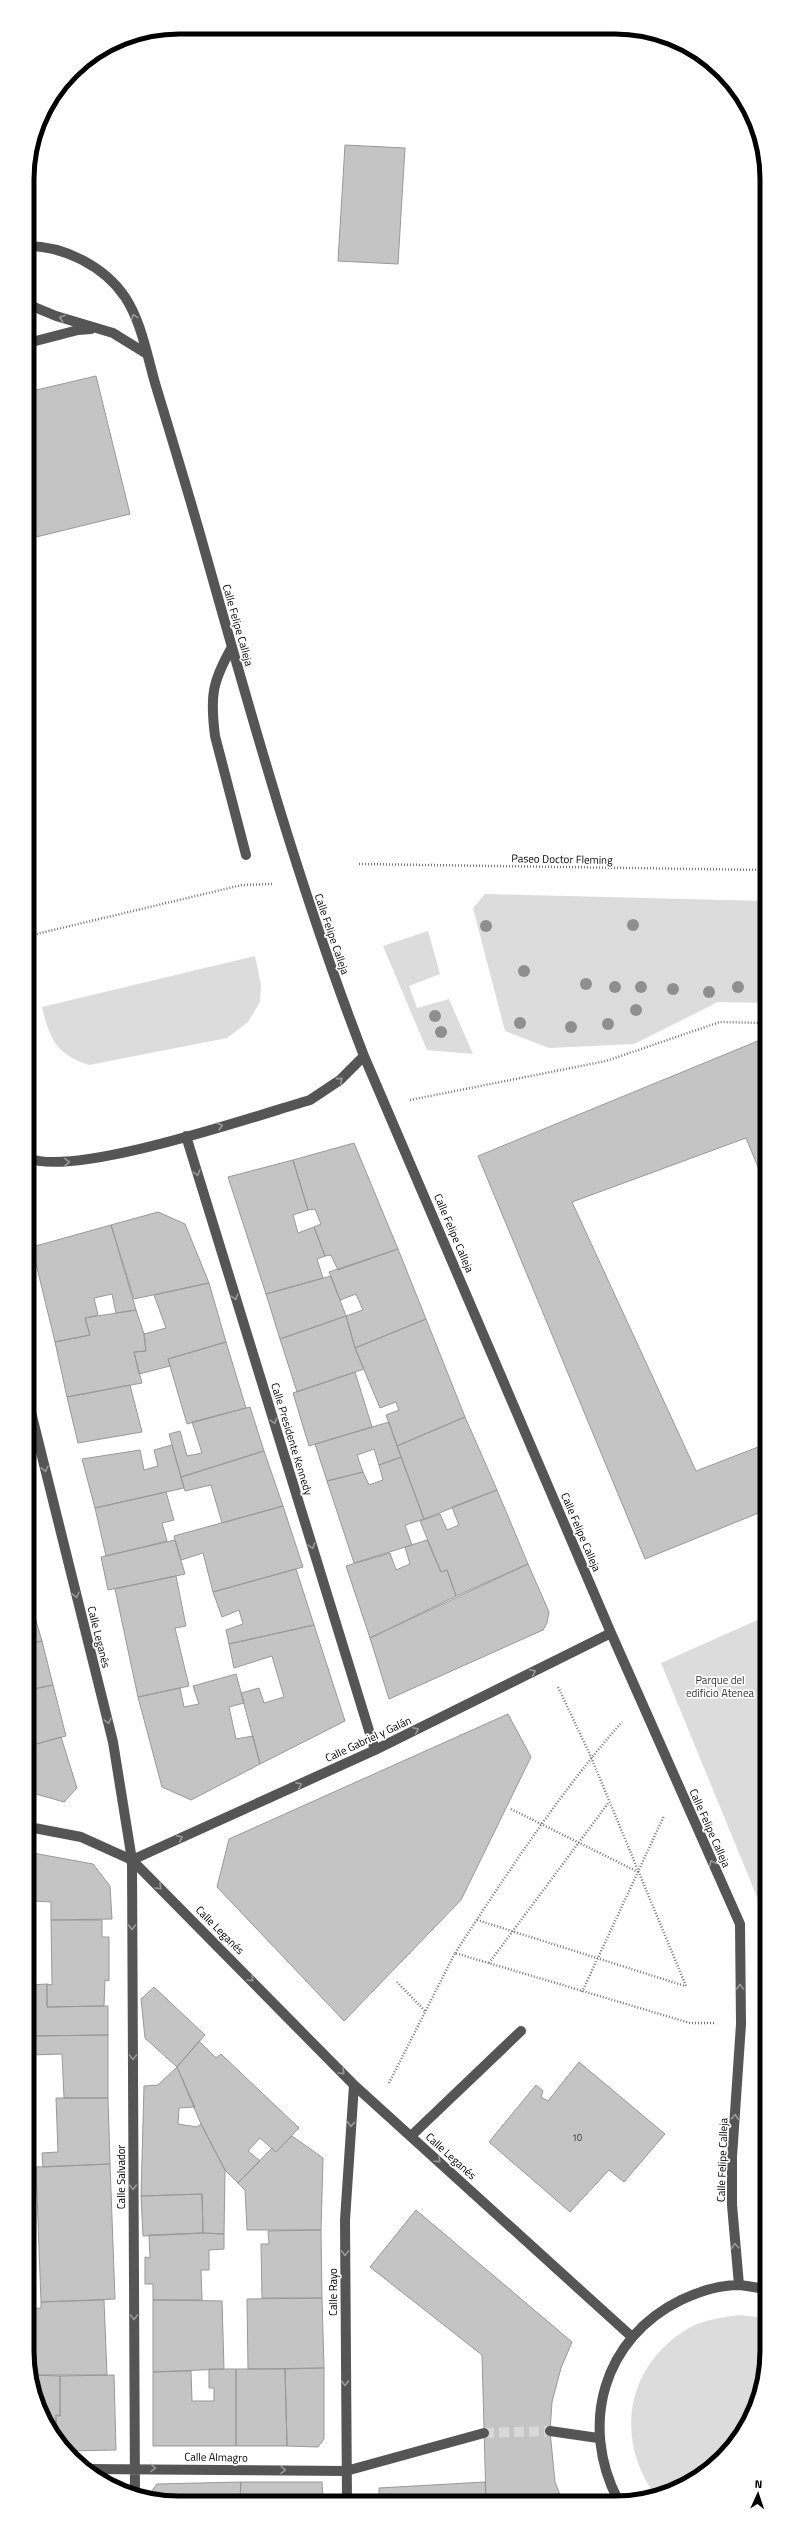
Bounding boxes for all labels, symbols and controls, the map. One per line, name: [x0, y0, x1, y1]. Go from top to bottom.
one-way arrow: [131, 313, 139, 320]
one-way arrow: [58, 314, 65, 323]
street label: Calle Felipe Calleja: [219, 582, 257, 668]
street label: Paseo Doctor Fleming: [511, 850, 613, 868]
street label: Calle Felipe Calleja: [311, 891, 353, 977]
one-way arrow: [335, 1077, 343, 1084]
one-way arrow: [216, 1122, 223, 1131]
one-way arrow: [63, 1157, 70, 1166]
one-way arrow: [192, 1169, 201, 1176]
street label: Calle Felipe Calleja: [430, 1191, 478, 1275]
one-way arrow: [230, 1293, 239, 1300]
street label: Calle Presidente Kennedy: [267, 1381, 317, 1498]
one-way arrow: [269, 1418, 278, 1425]
one-way arrow: [40, 1465, 49, 1472]
street label: Calle Felipe Calleja: [557, 1490, 605, 1574]
one-way arrow: [307, 1542, 316, 1549]
one-way arrow: [72, 1592, 80, 1598]
street label: Calle Leganés: [84, 1604, 114, 1670]
one-way arrow: [529, 1669, 536, 1677]
park label: Parque del edificio Atenea: [686, 1672, 755, 1701]
street label: Calle Gabriel y Galán: [322, 1712, 414, 1766]
one-way arrow: [103, 1718, 111, 1724]
one-way arrow: [412, 1727, 420, 1735]
one-way arrow: [295, 1781, 302, 1789]
street label: Calle Felipe Calleja: [686, 1786, 735, 1870]
one-way arrow: [176, 1835, 183, 1843]
one-way arrow: [709, 1859, 717, 1867]
one-way arrow: [154, 1882, 162, 1890]
street label: Calle Leganés: [192, 1902, 248, 1958]
one-way arrow: [128, 1924, 136, 1930]
one-way arrow: [246, 1974, 254, 1982]
one-way arrow: [736, 1984, 744, 1990]
one-way arrow: [129, 2054, 137, 2060]
one-way arrow: [337, 2067, 345, 2075]
one-way arrow: [730, 2114, 739, 2120]
street label: Calle Felipe Calleja: [713, 2117, 731, 2202]
one-way arrow: [347, 2121, 356, 2127]
street label: Calle Leganés: [422, 2129, 480, 2183]
house number: 10: [572, 2131, 582, 2144]
street label: Calle Salvador: [113, 2144, 129, 2209]
one-way arrow: [433, 2155, 441, 2163]
one-way arrow: [129, 2184, 137, 2190]
one-way arrow: [731, 2243, 740, 2249]
one-way arrow: [341, 2250, 349, 2256]
street label: Calle Rayo: [325, 2268, 341, 2316]
one-way arrow: [130, 2314, 138, 2320]
one-way arrow: [341, 2380, 349, 2386]
street label: Calle Almagro: [184, 2448, 248, 2466]
one-way arrow: [150, 2464, 156, 2472]
one-way arrow: [280, 2466, 286, 2474]
north arrow: [738, 2474, 778, 2514]
text: N: [754, 2476, 763, 2492]

